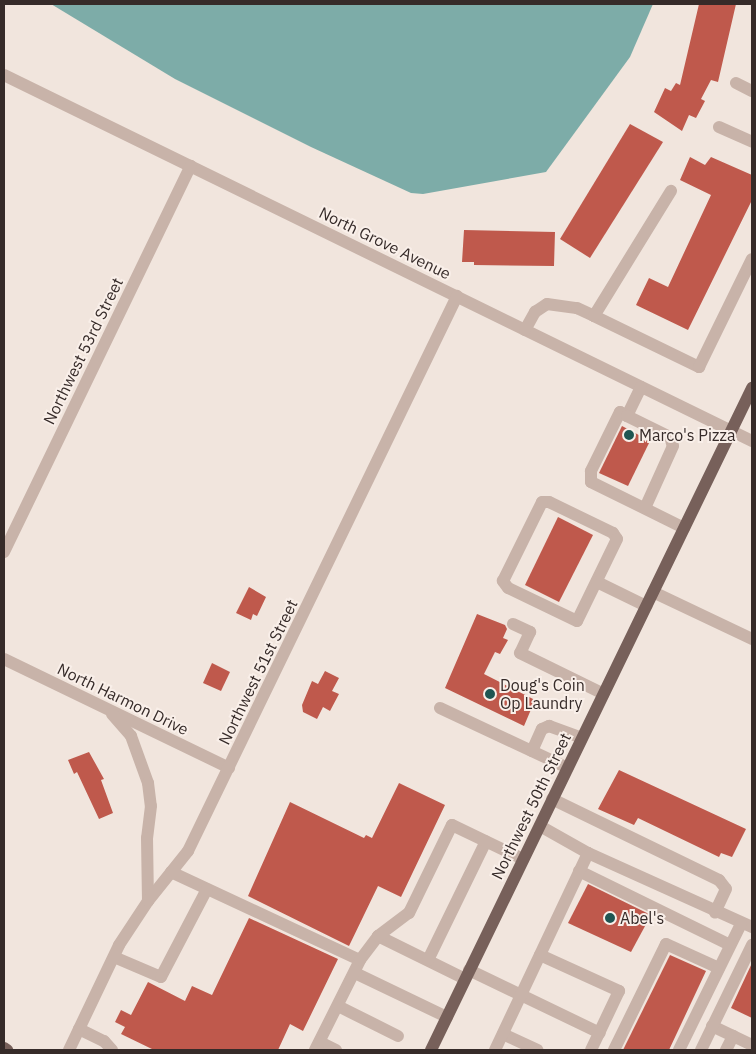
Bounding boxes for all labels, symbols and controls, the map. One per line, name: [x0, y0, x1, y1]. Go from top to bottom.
street label: North Grove Avenue: [316, 203, 454, 283]
street label: Northwest 53rd Street: [39, 275, 127, 427]
place label: Marco's Pizza: [639, 425, 735, 445]
marker: Marco's Pizza: [623, 429, 635, 441]
street label: Northwest 51st Street: [215, 596, 301, 748]
street label: North Harmon Drive: [54, 659, 192, 739]
place label: Doug's Coin Op Laundry: [500, 675, 585, 713]
marker: Doug's Coin Op Laundry: [484, 688, 496, 700]
street label: Northwest 50th Street: [487, 730, 575, 882]
place label: Abel's: [620, 908, 664, 928]
marker: Abel's: [604, 912, 616, 924]

